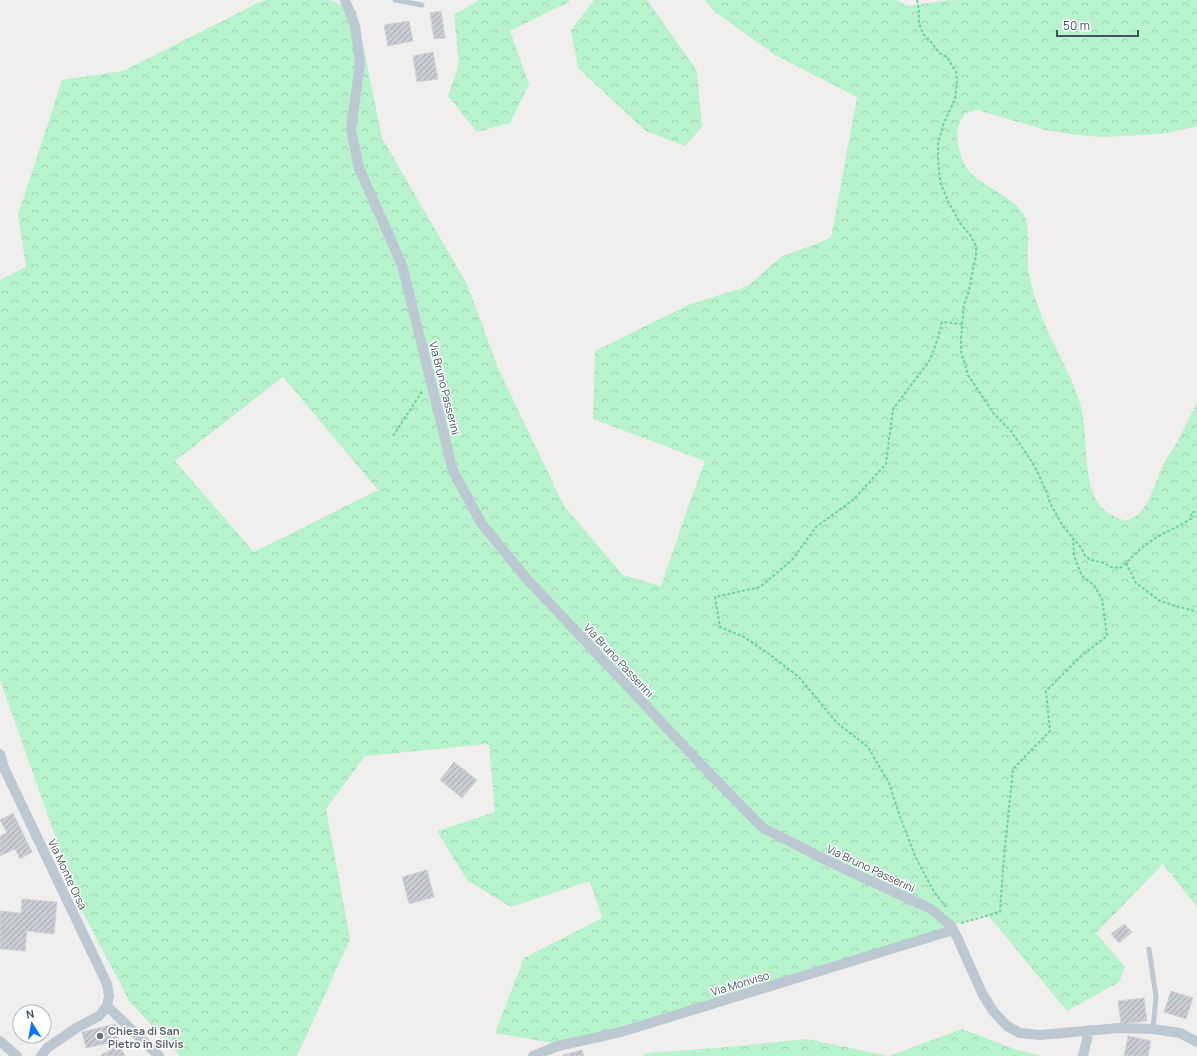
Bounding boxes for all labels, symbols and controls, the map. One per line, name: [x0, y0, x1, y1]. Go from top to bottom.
scale bar: [1057, 12, 1138, 38]
text: 50 m: [1063, 17, 1090, 34]
street label: Via Bruno Passerini: [426, 340, 464, 436]
street label: Via Bruno Passerini: [581, 620, 657, 700]
street label: Via Monte Orsa: [45, 836, 91, 912]
street label: Via Bruno Passerini: [824, 841, 918, 895]
street label: Via Monviso: [709, 967, 771, 999]
north arrow: [12, 1004, 52, 1044]
text: N: [25, 1006, 35, 1022]
place label: Chiesa di San Pietro in Silvis: [108, 1023, 184, 1051]
marker: Chiesa di San Pietro in Silvis: [95, 1031, 105, 1041]

